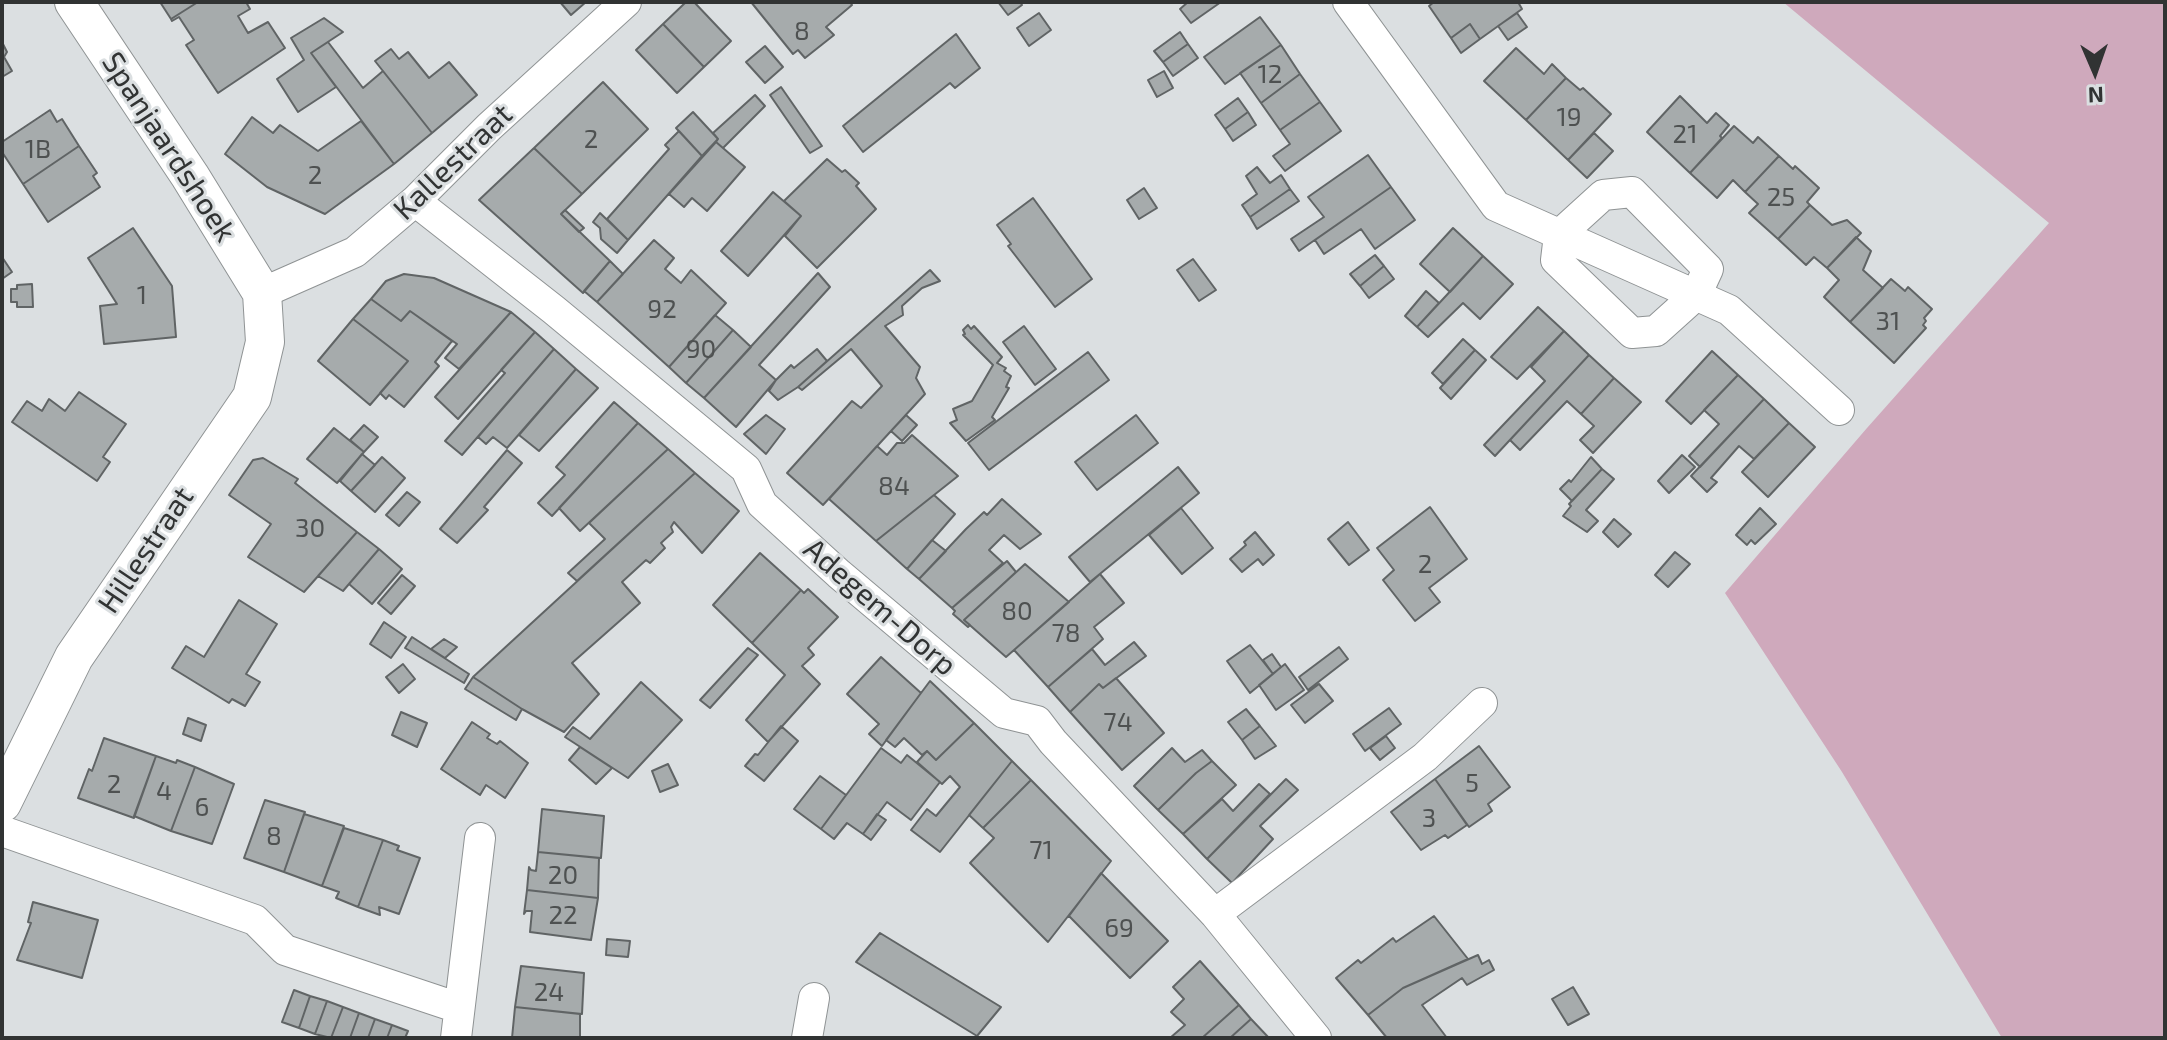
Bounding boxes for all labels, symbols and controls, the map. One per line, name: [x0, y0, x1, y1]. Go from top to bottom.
house number: 8: [794, 15, 810, 47]
north arrow: [2055, 32, 2135, 112]
street label: Spanjaardshoek: [94, 46, 244, 248]
house number: 12: [1258, 58, 1282, 90]
text: N: [2087, 83, 2104, 109]
street label: Kallestraat: [386, 97, 520, 227]
house number: 19: [1556, 101, 1582, 133]
house number: 21: [1673, 118, 1697, 150]
house number: 2: [584, 123, 598, 155]
house number: 1B: [25, 133, 51, 165]
house number: 2: [308, 159, 322, 191]
house number: 25: [1767, 181, 1795, 213]
house number: 1: [137, 279, 147, 311]
house number: 92: [647, 293, 677, 325]
house number: 31: [1876, 305, 1900, 337]
house number: 90: [686, 333, 716, 365]
house number: 84: [878, 470, 910, 502]
street label: Hillestraat: [91, 480, 201, 620]
house number: 30: [295, 512, 325, 544]
street label: Adegem-Dorp: [796, 531, 964, 683]
house number: 2: [1418, 548, 1432, 580]
house number: 80: [1001, 595, 1033, 627]
house number: 78: [1051, 617, 1081, 649]
house number: 74: [1103, 706, 1133, 738]
house number: 5: [1465, 767, 1479, 799]
house number: 2: [107, 768, 121, 800]
house number: 4: [156, 775, 172, 807]
house number: 6: [195, 791, 209, 823]
house number: 3: [1422, 802, 1436, 834]
house number: 8: [266, 820, 282, 852]
house number: 71: [1029, 834, 1053, 866]
house number: 20: [548, 859, 578, 891]
house number: 22: [548, 899, 578, 931]
house number: 69: [1104, 912, 1134, 944]
house number: 24: [534, 976, 564, 1008]

